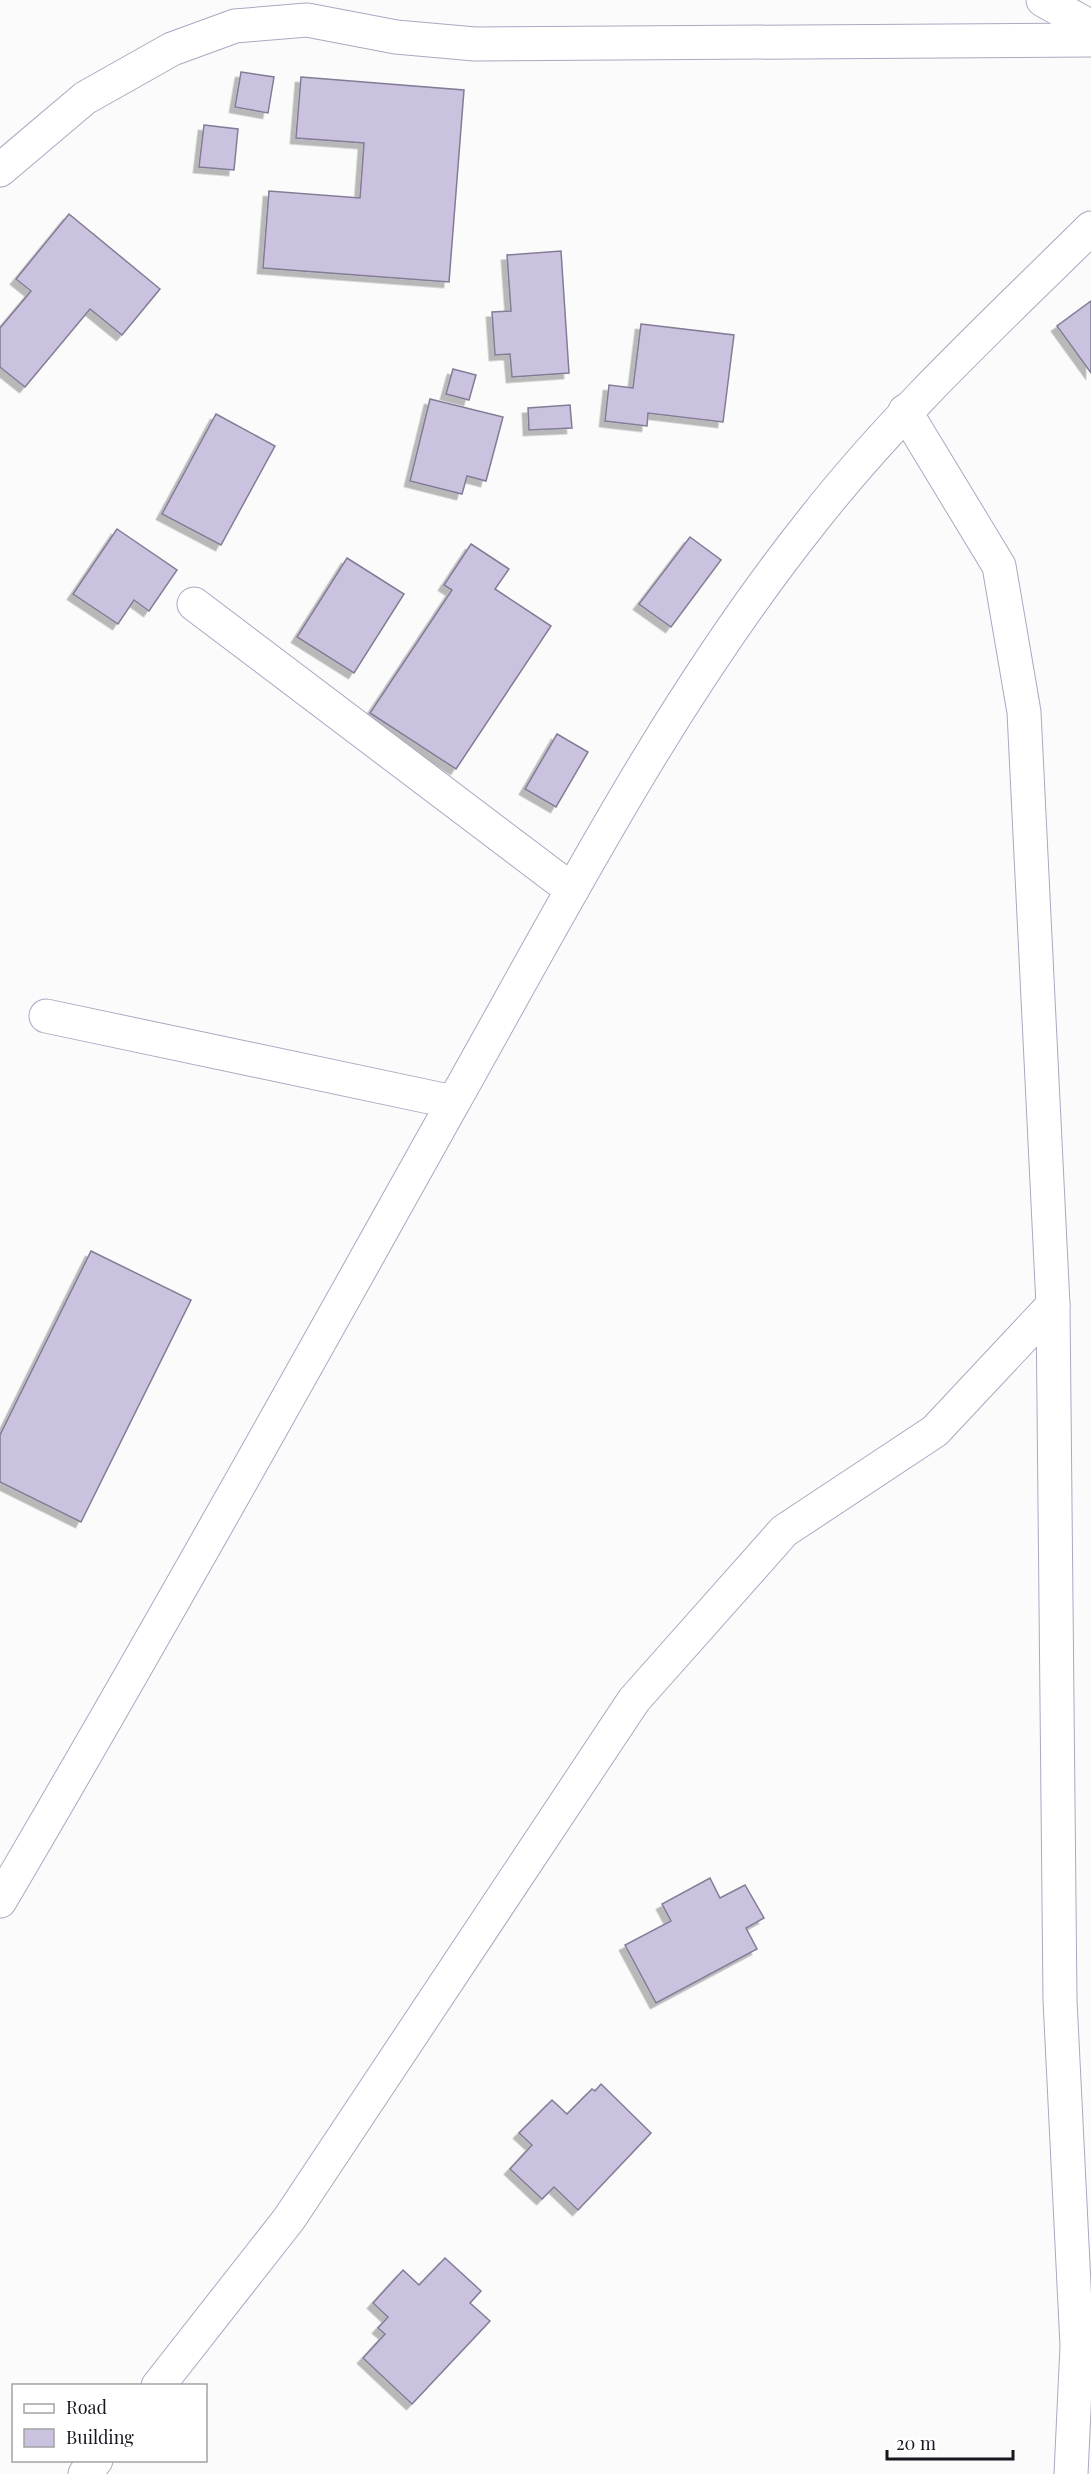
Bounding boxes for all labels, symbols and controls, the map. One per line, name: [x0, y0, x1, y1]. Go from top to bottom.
legend: [12, 2384, 207, 2462]
text: Road: [66, 2395, 107, 2419]
scale bar: [887, 2423, 1013, 2461]
text: Building: [66, 2425, 134, 2449]
text: 20 m: [896, 2431, 936, 2455]

